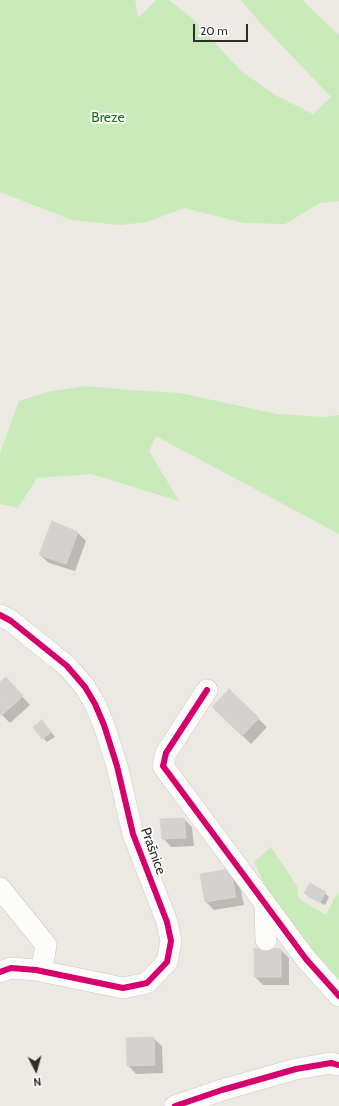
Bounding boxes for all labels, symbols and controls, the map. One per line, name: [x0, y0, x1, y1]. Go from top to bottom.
scale bar: [195, 16, 250, 42]
text: 20 m: [200, 23, 228, 38]
park label: Breze: [91, 110, 125, 126]
street label: Prašnice: [137, 825, 169, 877]
north arrow: [16, 1050, 56, 1090]
text: N: [33, 1075, 42, 1089]

